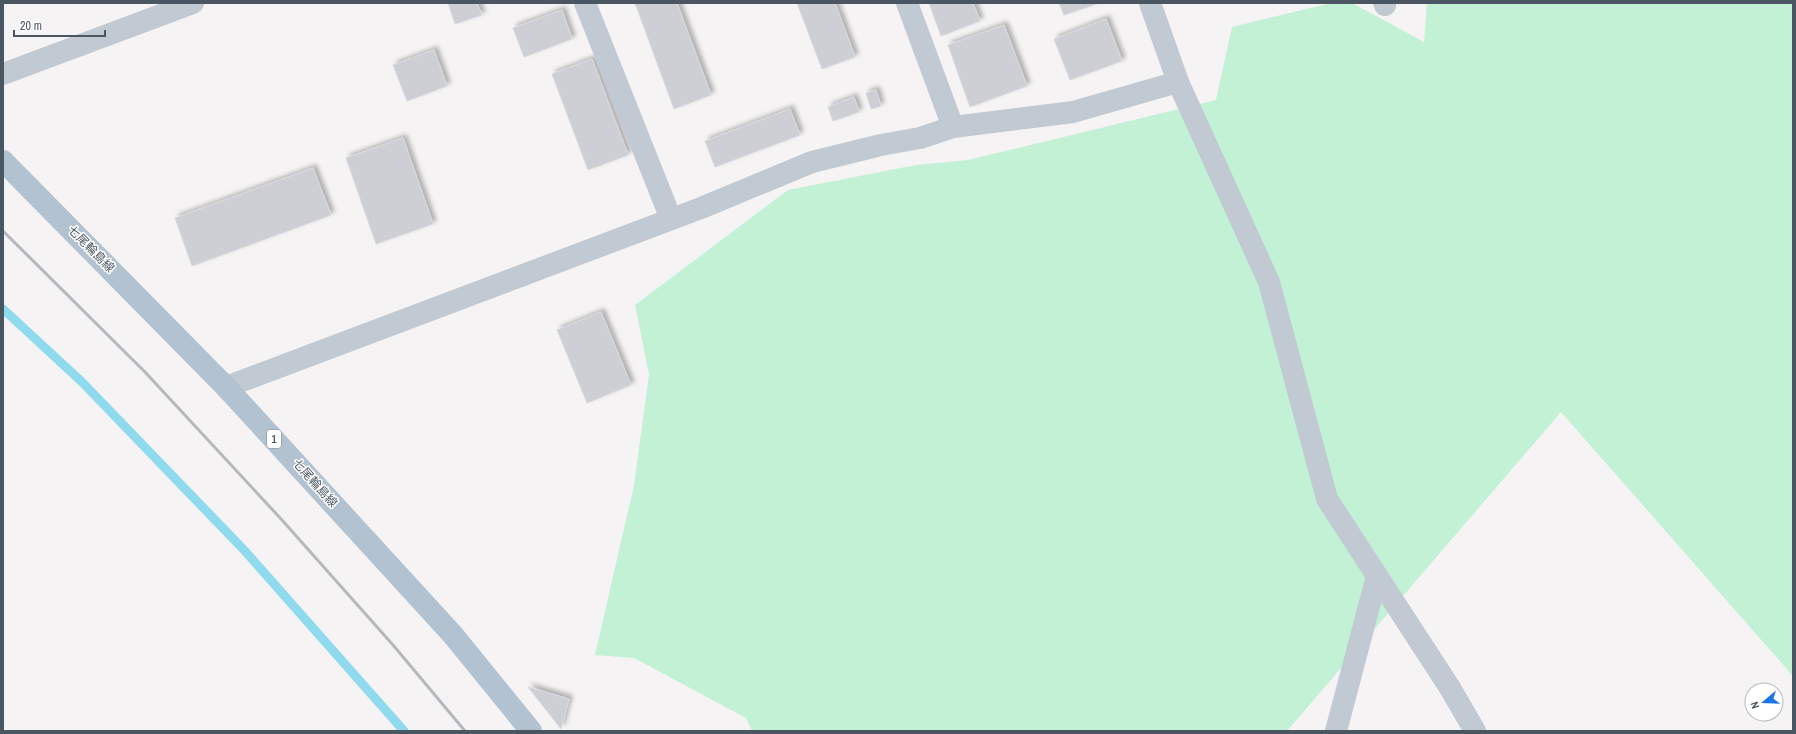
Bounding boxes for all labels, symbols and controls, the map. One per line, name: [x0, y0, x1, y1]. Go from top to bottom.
scale bar: [14, 12, 105, 38]
text: 20 m: [20, 18, 42, 34]
street label: 七尾輪島線: [64, 222, 118, 276]
road number: 1: [267, 430, 281, 448]
street label: 七尾輪島線: [289, 455, 341, 511]
north arrow: [1744, 682, 1784, 722]
text: N: [1747, 700, 1762, 711]

